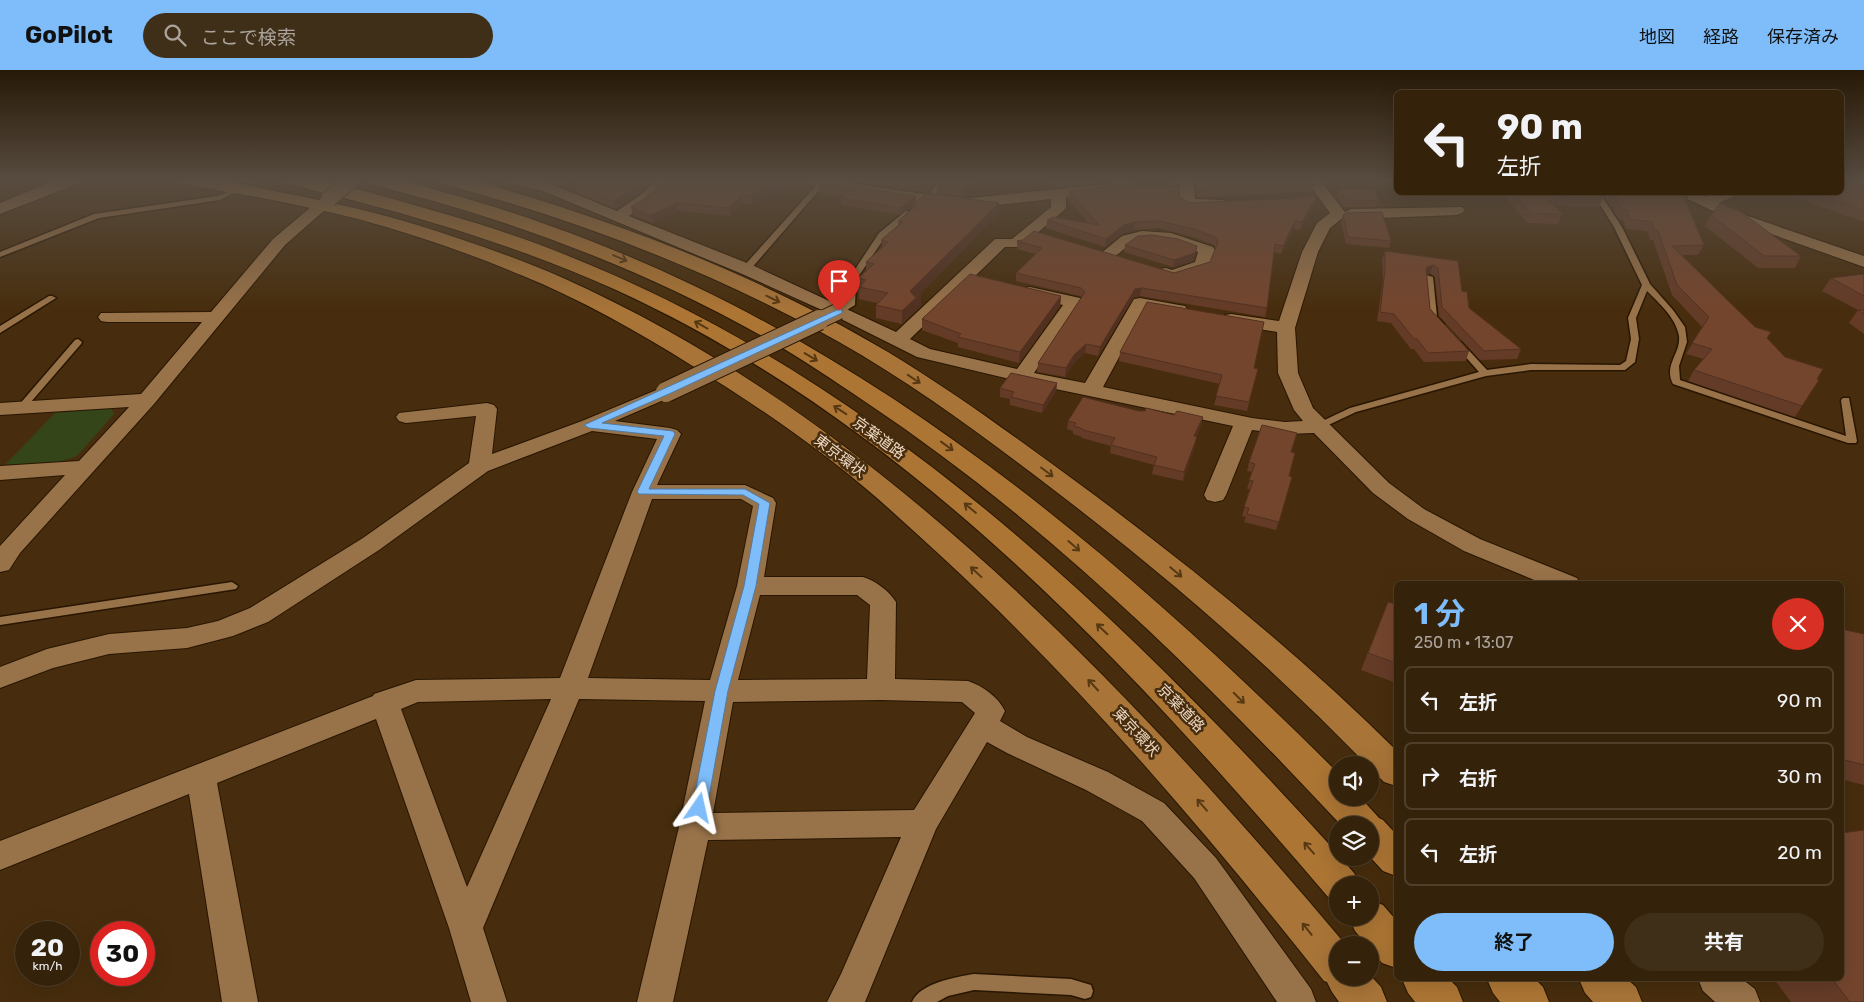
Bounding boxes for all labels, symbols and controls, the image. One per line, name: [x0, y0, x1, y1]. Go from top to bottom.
search box: [143, 13, 493, 58]
text: GoPilot: [25, 21, 113, 49]
icon: search: [161, 21, 189, 49]
text: ここで検索: [201, 26, 296, 49]
text: 地図: [1639, 26, 1675, 48]
text: 経路: [1703, 26, 1739, 48]
text: 保存済み: [1767, 26, 1839, 48]
text: 90 m: [1497, 106, 1583, 148]
icon: left: [1414, 110, 1479, 175]
text: 左折: [1497, 153, 1541, 180]
one-way arrow: [612, 254, 627, 264]
pin: [818, 260, 860, 311]
icon: arrive: [825, 267, 853, 295]
one-way arrow: [765, 295, 780, 305]
one-way arrow: [695, 320, 709, 330]
one-way arrow: [803, 352, 817, 362]
one-way arrow: [907, 374, 921, 384]
one-way arrow: [833, 405, 847, 415]
street label: 京葉道路: [849, 413, 909, 463]
street label: 東京環状: [811, 431, 869, 481]
one-way arrow: [939, 441, 953, 451]
one-way arrow: [1040, 467, 1053, 478]
one-way arrow: [964, 502, 977, 513]
one-way arrow: [1068, 540, 1081, 552]
one-way arrow: [970, 566, 983, 578]
one-way arrow: [1169, 566, 1182, 578]
text: 1 分: [1414, 596, 1465, 632]
button: close: [1772, 598, 1824, 650]
one-way arrow: [1097, 624, 1109, 636]
text: 250 m · 13:07: [1414, 633, 1513, 652]
one-way arrow: [1087, 679, 1099, 691]
street label: 京葉道路: [1154, 680, 1208, 736]
icon: left: [1416, 686, 1444, 714]
text: 90 m: [1777, 689, 1822, 712]
text: 左折: [1459, 691, 1497, 714]
one-way arrow: [1233, 692, 1245, 704]
street label: 東京環状: [1109, 704, 1163, 760]
map controls: [1329, 756, 1379, 986]
button: sound: [1329, 756, 1379, 806]
icon: right: [1416, 762, 1444, 790]
text: 30 m: [1777, 765, 1822, 788]
text: 右折: [1459, 767, 1497, 790]
position arrow: [672, 781, 724, 833]
one-way arrow: [1196, 799, 1208, 812]
button: layers: [1329, 816, 1379, 866]
icon: left: [1416, 838, 1444, 866]
text: 20 m: [1777, 841, 1822, 864]
one-way arrow: [1304, 842, 1315, 855]
text: 左折: [1459, 843, 1497, 866]
button: +: [1329, 876, 1379, 926]
button: 終了: [1414, 913, 1614, 971]
button: 共有: [1624, 913, 1824, 971]
speed limit sign: 30: [90, 921, 155, 986]
one-way arrow: [1301, 923, 1312, 936]
text: 20: [31, 933, 64, 962]
button: −: [1329, 936, 1379, 986]
text: km/h: [33, 959, 62, 973]

